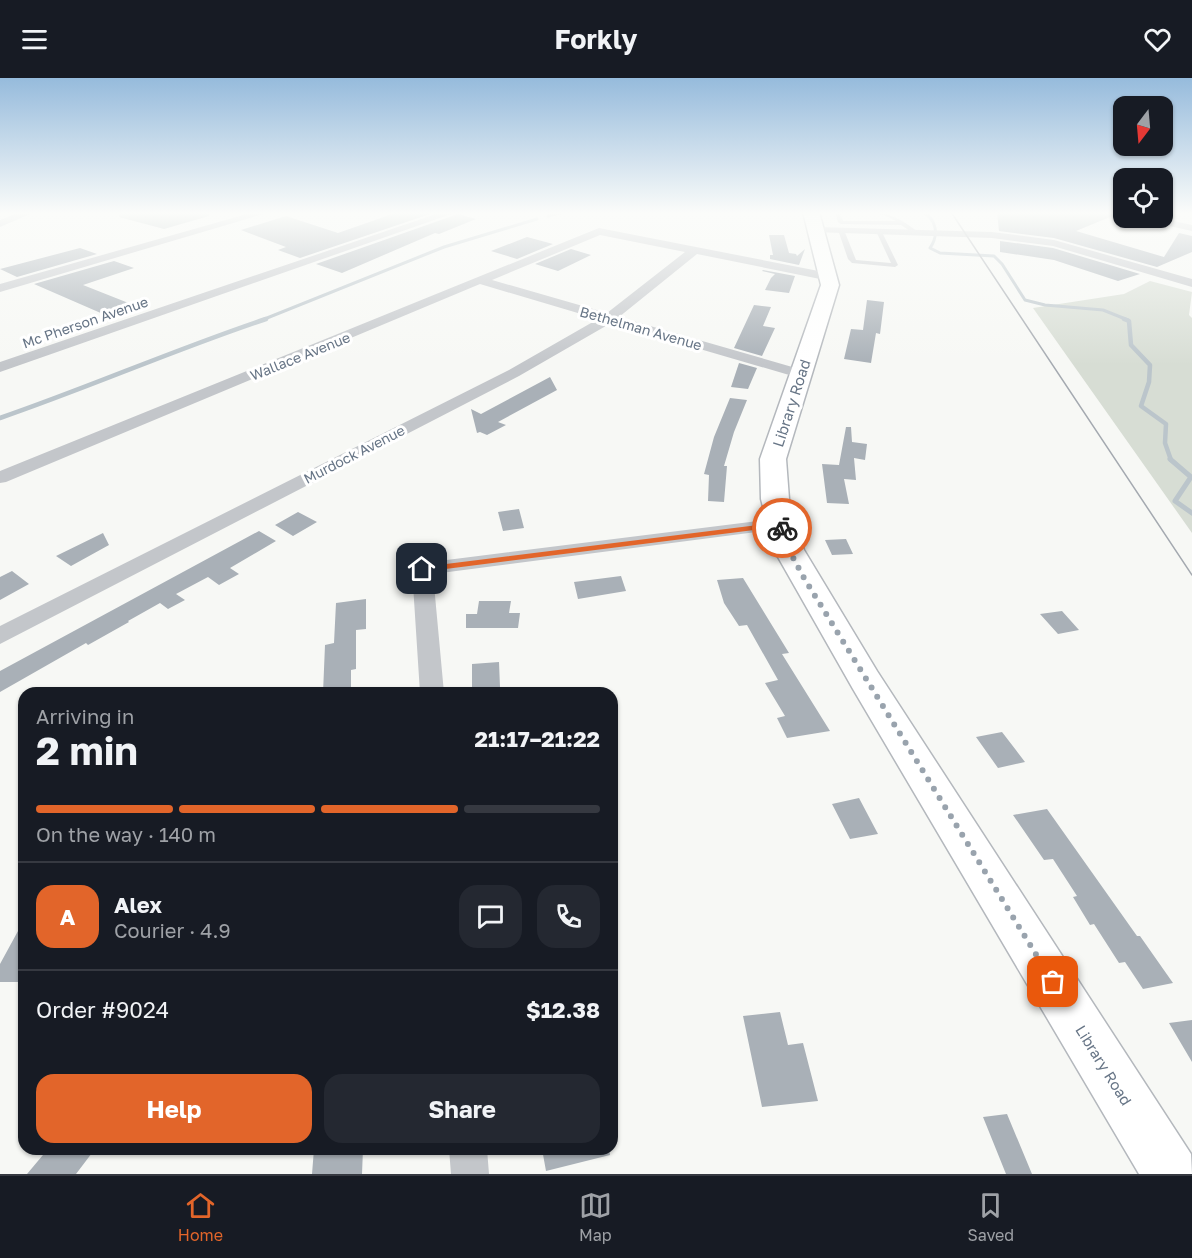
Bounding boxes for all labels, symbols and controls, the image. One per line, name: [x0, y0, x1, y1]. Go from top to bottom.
icon: menu: [18, 23, 51, 56]
text: Forkly: [555, 23, 637, 55]
icon: heart: [1141, 23, 1174, 56]
north arrow: [1113, 96, 1173, 156]
map controls: [1113, 96, 1173, 228]
button: locate: [1113, 168, 1173, 228]
street label: Mc Pherson Avenue: [20, 292, 150, 352]
street label: Bethelman Avenue: [578, 302, 704, 354]
street label: Wallace Avenue: [248, 328, 352, 384]
street label: Library Road: [768, 357, 814, 449]
street label: Murdock Avenue: [301, 421, 407, 487]
courier: [752, 498, 812, 558]
icon: bike: [766, 512, 799, 545]
pin: [396, 543, 447, 594]
icon: home: [405, 552, 438, 585]
text: Arriving in: [36, 704, 134, 728]
text: 21:17–21:22: [475, 725, 600, 752]
text: 2 min: [36, 727, 138, 774]
text: On the way · 140 m: [36, 822, 216, 846]
button: chat: [459, 885, 522, 948]
button: phone: [537, 885, 600, 948]
text: Alex: [114, 891, 162, 918]
text: A: [60, 903, 75, 930]
text: Courier · 4.9: [114, 918, 231, 942]
pin: [1027, 956, 1078, 1007]
icon: bag: [1036, 965, 1069, 998]
text: Order #9024: [36, 996, 169, 1023]
text: $12.38: [526, 996, 600, 1023]
street label: Library Road: [1072, 1022, 1136, 1108]
button: Help: [36, 1074, 312, 1143]
button: Share: [324, 1074, 600, 1143]
tab: Home: [178, 1189, 223, 1245]
tab: Map: [579, 1189, 612, 1245]
tab: Saved: [967, 1189, 1014, 1245]

